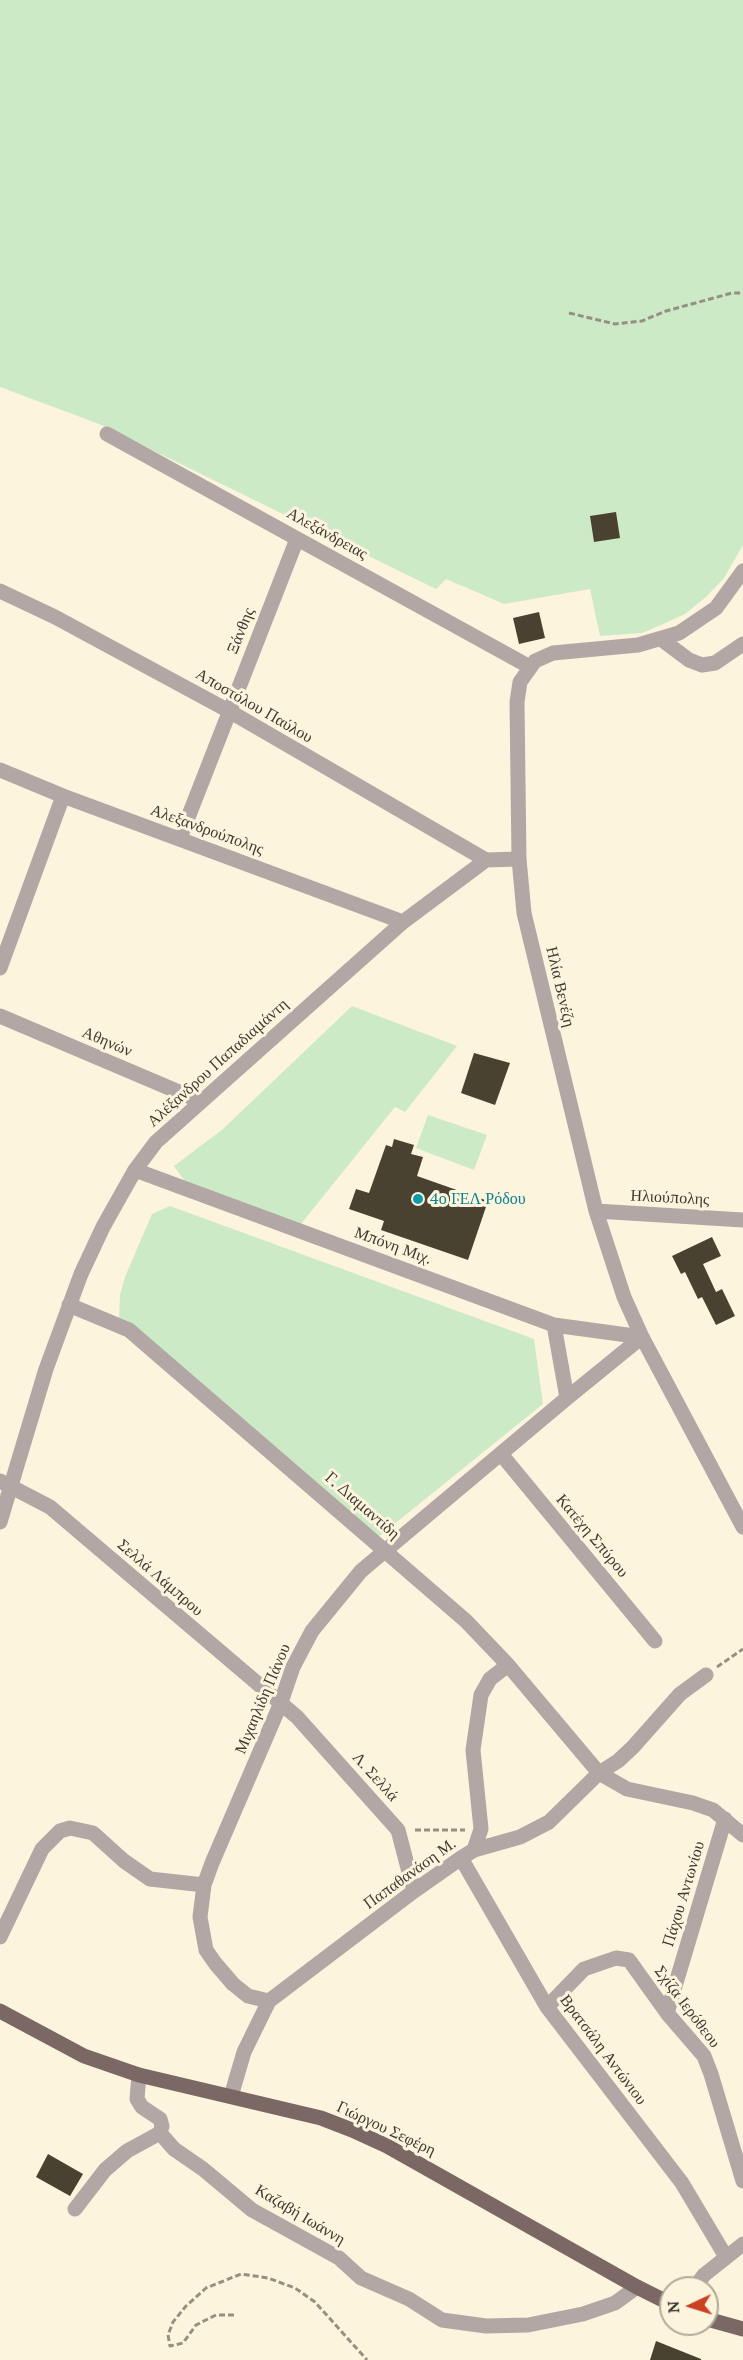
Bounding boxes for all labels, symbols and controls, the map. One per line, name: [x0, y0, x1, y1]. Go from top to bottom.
street label: Αλεξάνδρειας: [283, 504, 371, 564]
street label: Ξάνθης: [223, 605, 259, 657]
street label: Αποστόλου Παύλου: [192, 665, 316, 747]
street label: Αλεξανδρούπολης: [148, 801, 266, 859]
street label: Ηλία Βενέζη: [541, 945, 579, 1029]
street label: Αλέξανδρου Παπαδιαμάντη: [144, 995, 292, 1131]
street label: Αθηνών: [79, 1023, 135, 1061]
street label: Ηλιούπολης: [630, 1186, 710, 1210]
place label: 4ο ΓΕΛ Ρόδου: [430, 1189, 526, 1209]
marker: 4ο ΓΕΛ Ρόδου: [411, 1192, 425, 1206]
street label: Μπόνη Μιχ.: [352, 1223, 434, 1269]
street label: Γ. Διαμαντίδη: [321, 1468, 403, 1544]
street label: Κατέχη Σπύρου: [552, 1491, 632, 1581]
street label: Σελλά Λάμπρου: [113, 1536, 207, 1620]
street label: Μιχαηλίδη Πάνου: [231, 1641, 295, 1757]
street label: Λ. Σελλά: [348, 1748, 402, 1806]
street label: Παπαθανάση Μ.: [360, 1834, 460, 1914]
street label: Πάχου Αντωνίου: [659, 1839, 709, 1949]
street label: Σχίζα Ιερόθεου: [650, 1962, 724, 2052]
street label: Βρατσάλη Αντώνιου: [555, 1991, 651, 2109]
street label: Γιώργου Σεφέρη: [333, 2098, 439, 2160]
street label: Καζαβή Ιωάννη: [252, 2181, 348, 2249]
north arrow: [659, 2276, 719, 2336]
text: N: [663, 2300, 683, 2314]

